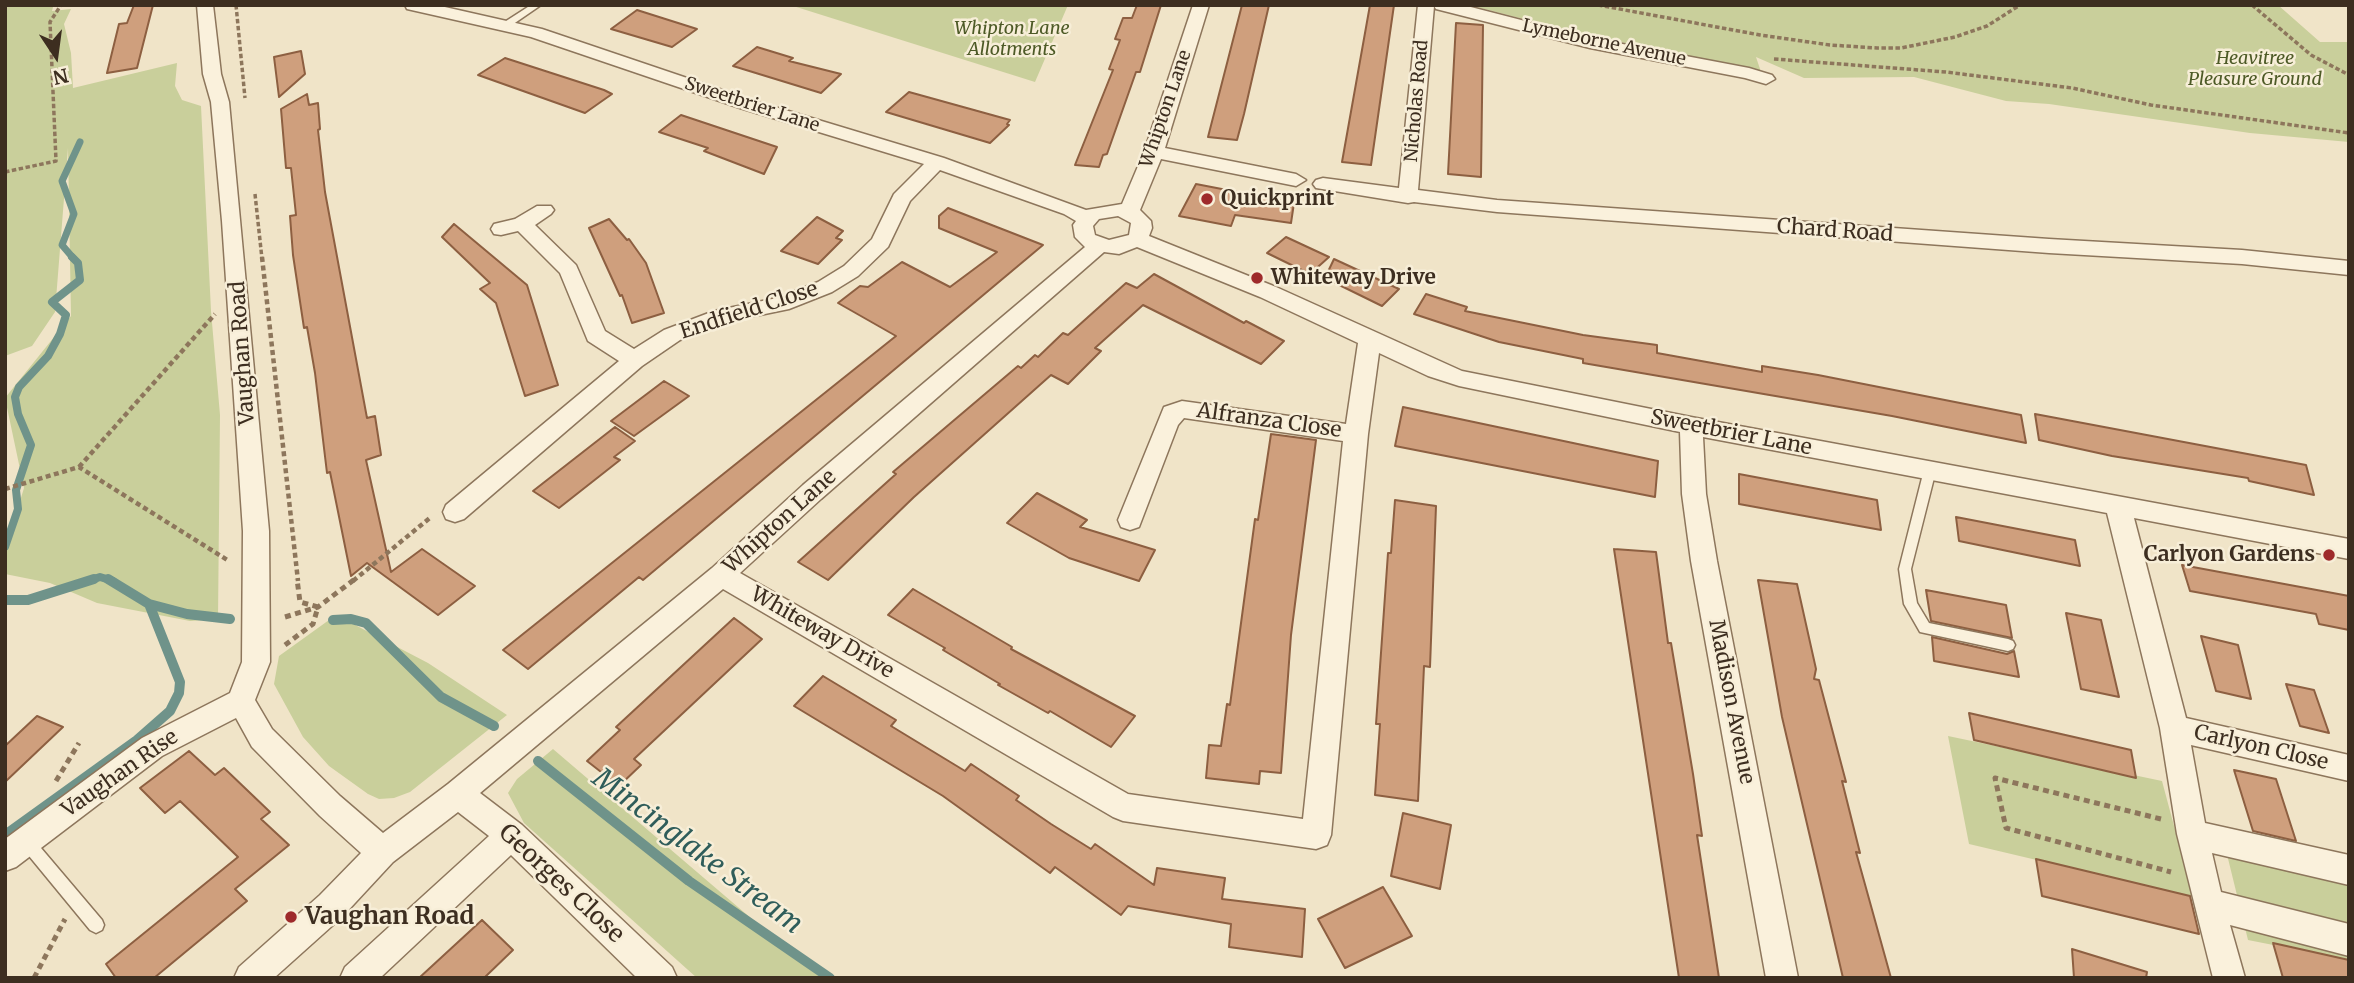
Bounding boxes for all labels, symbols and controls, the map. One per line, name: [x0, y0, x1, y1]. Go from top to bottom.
street label: Lymeborne Avenue: [1520, 15, 1688, 71]
park label: Whipton Lane Allotments: [954, 18, 1070, 60]
north arrow: [21, 21, 91, 91]
street label: Nicholas Road: [1401, 39, 1433, 163]
street label: Whipton Lane: [1136, 47, 1196, 171]
park label: Heavitree Pleasure Ground: [2188, 48, 2322, 90]
text: N: [51, 63, 71, 90]
street label: Sweetbrier Lane: [682, 73, 822, 137]
place label: Quickprint: [1221, 186, 1334, 212]
marker: Quickprint: [1199, 191, 1215, 207]
street label: Chard Road: [1776, 214, 1894, 248]
place label: Whiteway Drive: [1271, 265, 1436, 291]
marker: Whiteway Drive: [1249, 270, 1265, 286]
street label: Endfield Close: [677, 277, 821, 345]
street label: Vaughan Road: [225, 280, 261, 426]
street label: Alfranza Close: [1195, 398, 1343, 444]
street label: Sweetbrier Lane: [1648, 405, 1814, 461]
street label: Whipton Lane: [718, 465, 842, 579]
place label: Carlyon Gardens: [2144, 542, 2315, 568]
marker: Carlyon Gardens: [2321, 547, 2337, 563]
street label: Whiteway Drive: [746, 582, 898, 684]
street label: Madison Avenue: [1703, 618, 1759, 786]
street label: Carlyon Close: [2191, 720, 2331, 776]
street label: Vaughan Rise: [57, 725, 183, 823]
water label: Mincinglake Stream: [585, 762, 809, 942]
street label: Georges Close: [492, 819, 630, 949]
place label: Vaughan Road: [305, 903, 474, 931]
marker: Vaughan Road: [283, 909, 299, 925]

